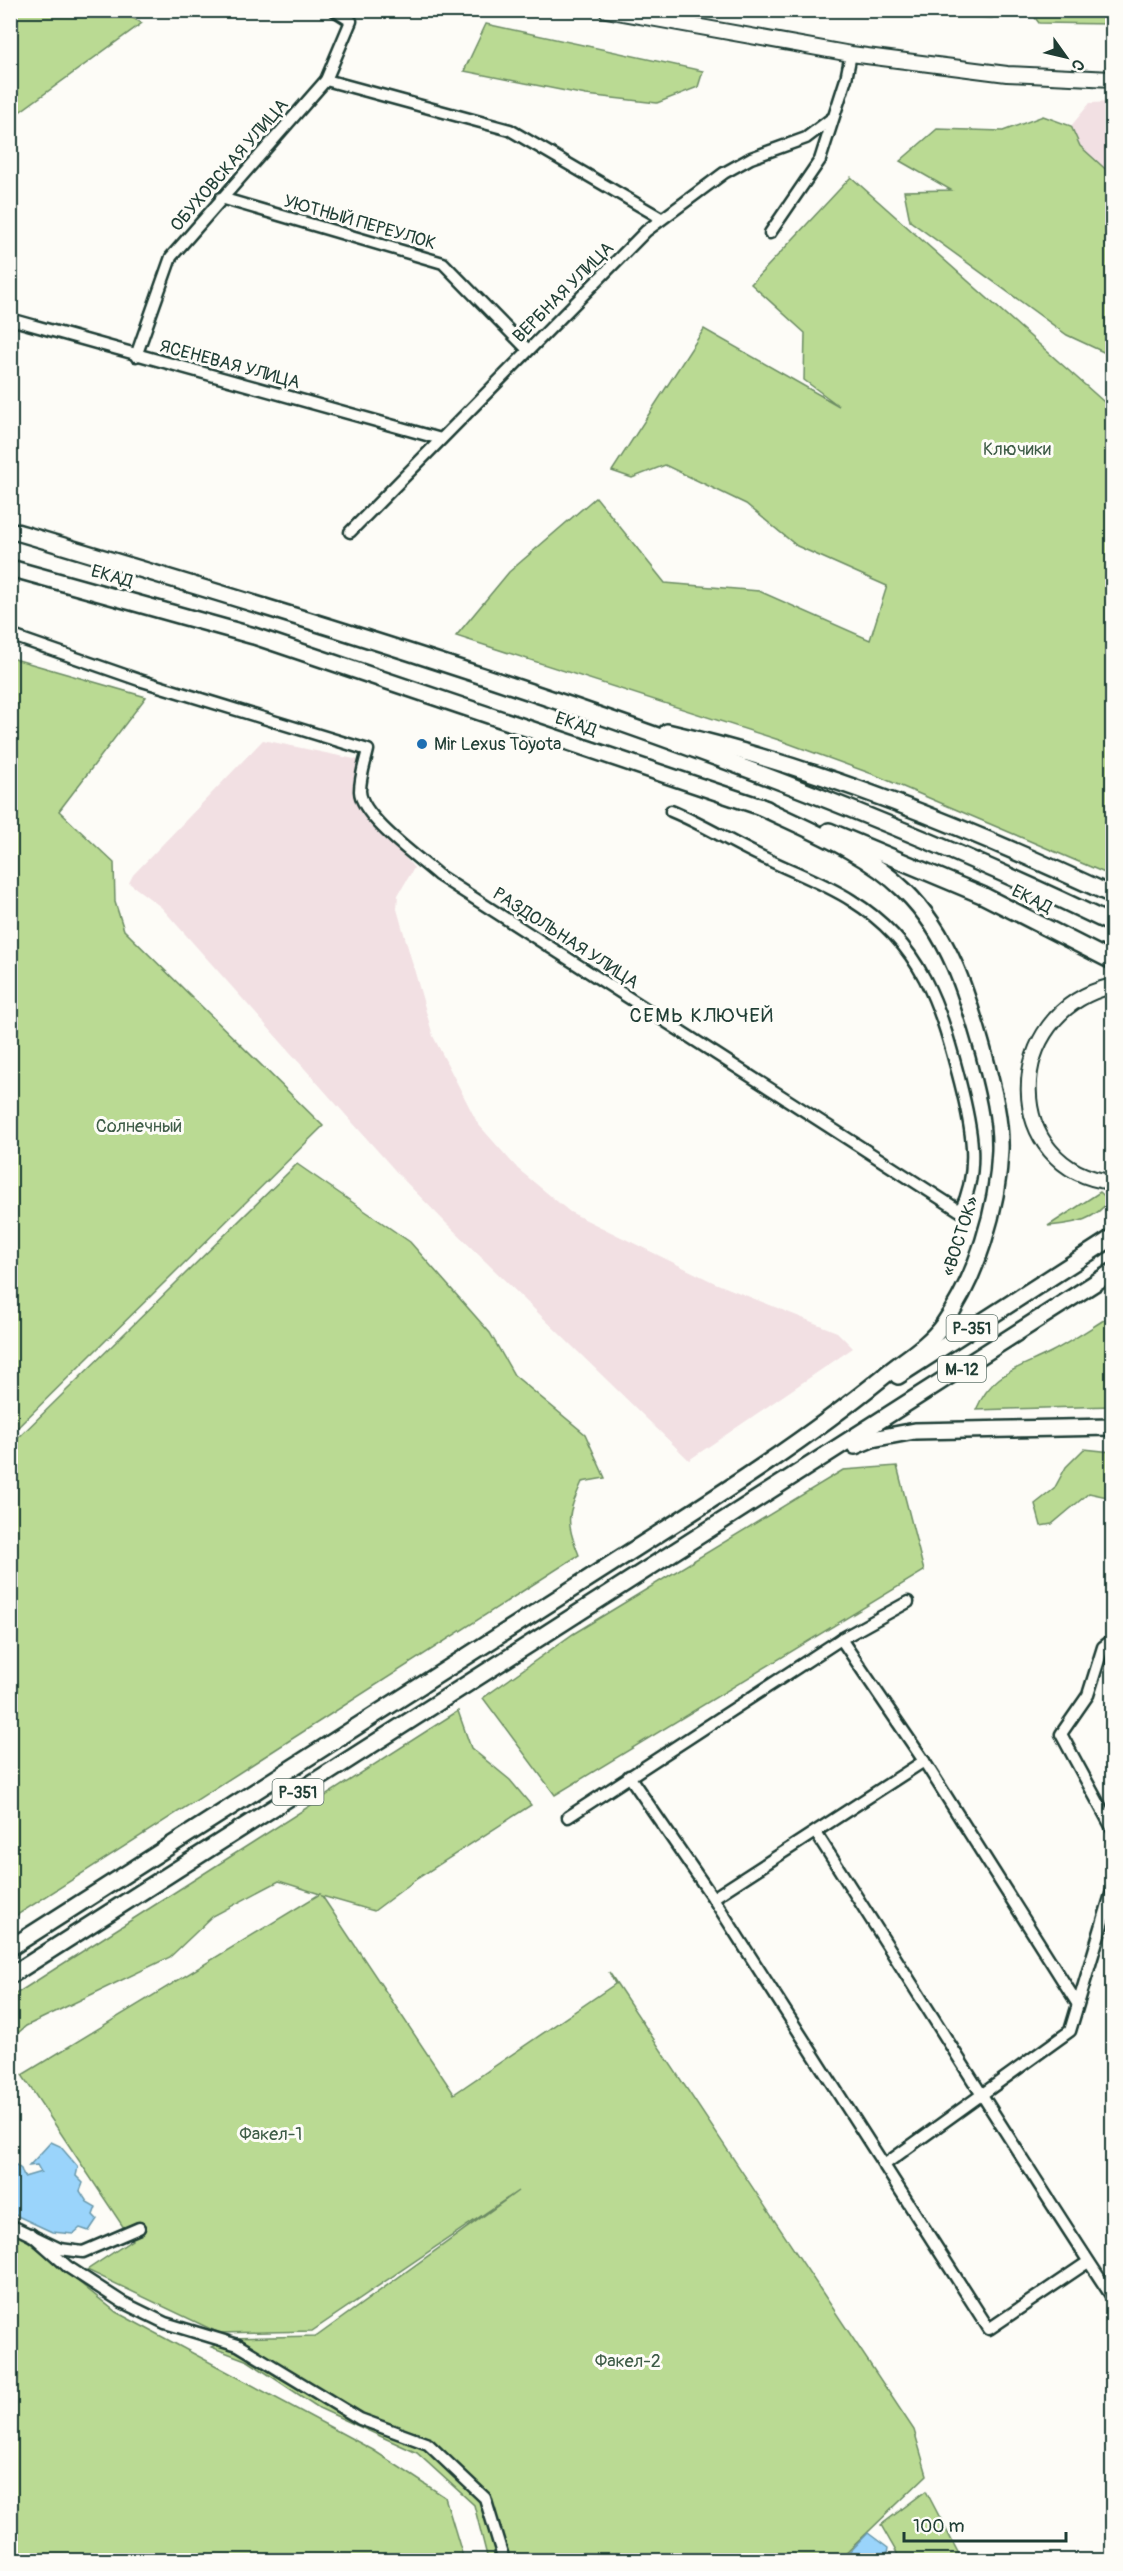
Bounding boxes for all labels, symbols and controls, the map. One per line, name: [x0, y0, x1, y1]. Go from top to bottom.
north arrow: [1036, 27, 1096, 87]
text: С: [1066, 55, 1089, 75]
street label: ОБУХОВСКАЯ УЛИЦА: [165, 94, 294, 237]
street label: УЮТНЫЙ ПЕРЕУЛОК: [281, 190, 439, 255]
street label: ВЕРБНАЯ УЛИЦА: [508, 237, 619, 348]
street label: ЯСЕНЕВАЯ УЛИЦА: [157, 335, 303, 394]
park label: Ключики: [983, 438, 1051, 461]
street label: ЕКАД: [88, 560, 135, 593]
street label: ЕКАД: [552, 707, 600, 742]
place label: Mir Lexus Toyota: [434, 733, 561, 756]
marker: Mir Lexus Toyota: [415, 737, 429, 751]
street label: ЕКАД: [1008, 880, 1056, 919]
street label: РАЗДОЛЬНАЯ УЛИЦА: [488, 883, 643, 994]
district label: СЕМЬ КЛЮЧЕЙ: [629, 1003, 775, 1028]
park label: Солнечный: [96, 1115, 182, 1138]
street label: «ВОСТОК»: [937, 1193, 984, 1279]
road number: Р-351: [946, 1315, 998, 1341]
road number: М-12: [938, 1356, 986, 1382]
road number: Р-351: [272, 1779, 324, 1805]
park label: Факел-1: [240, 2123, 302, 2146]
park label: Факел-2: [595, 2350, 661, 2373]
scale bar: [904, 2505, 1066, 2543]
text: 100 m: [913, 2515, 965, 2538]

